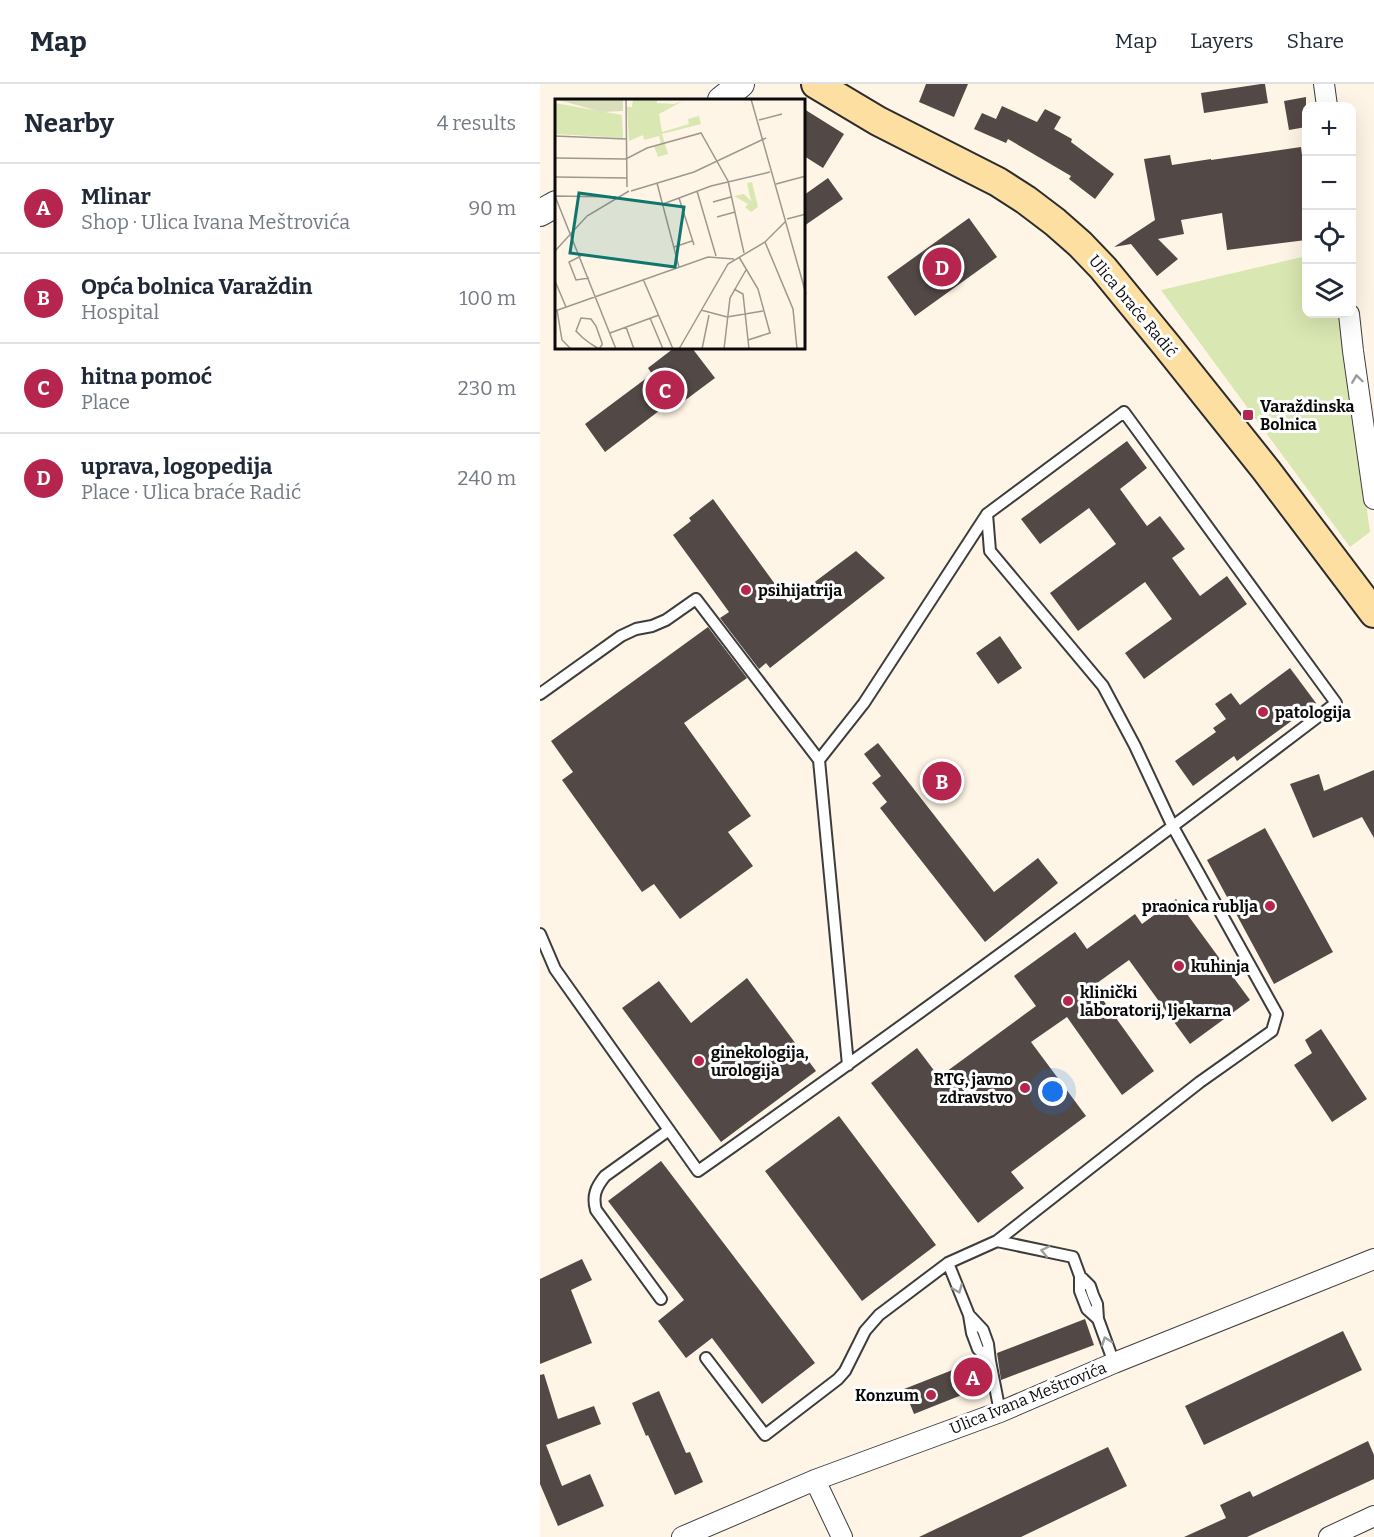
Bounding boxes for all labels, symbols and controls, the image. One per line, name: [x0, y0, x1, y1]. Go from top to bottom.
text: Map: [30, 25, 87, 58]
text: Map: [1115, 28, 1157, 54]
text: Layers: [1190, 28, 1254, 54]
text: Share: [1287, 28, 1344, 54]
inset map: [555, 99, 806, 350]
map controls: [1302, 102, 1356, 318]
button: +: [1302, 102, 1356, 156]
text: Nearby: [24, 108, 114, 139]
text: 4 results: [437, 111, 516, 135]
button: −: [1302, 156, 1356, 210]
text: Mlinar: [81, 183, 151, 210]
text: A: [36, 196, 51, 220]
text: 90 m: [468, 196, 516, 220]
text: Shop · Ulica Ivana Meštrovića: [81, 210, 350, 234]
button: locate: [1302, 210, 1356, 264]
pin: D: [922, 244, 962, 290]
street label: Ulica braće Radić: [1085, 251, 1181, 361]
button: layers: [1302, 264, 1356, 318]
text: Opća bolnica Varaždin: [81, 273, 312, 300]
text: B: [37, 286, 50, 310]
text: 100 m: [459, 286, 516, 310]
text: Hospital: [81, 300, 159, 324]
text: hitna pomoć: [81, 363, 212, 390]
pin: C: [646, 368, 684, 412]
one-way arrow: [1351, 375, 1363, 384]
text: C: [37, 376, 50, 400]
text: 230 m: [458, 376, 516, 400]
text: Place: [81, 390, 130, 414]
place label: Varaždinska Bolnica: [1260, 397, 1354, 434]
marker: Varaždinska Bolnica: [1241, 408, 1255, 422]
text: uprava, logopedija: [81, 453, 272, 480]
text: D: [36, 466, 51, 490]
text: 240 m: [458, 466, 516, 490]
text: Place · Ulica braće Radić: [81, 480, 301, 504]
place label: psihijatrija: [758, 581, 842, 600]
marker: psihijatrija: [739, 583, 753, 597]
place label: patologija: [1275, 703, 1351, 722]
marker: patologija: [1256, 705, 1270, 719]
pin: B: [922, 758, 962, 804]
place label: praonica rublja: [1142, 897, 1258, 916]
marker: praonica rublja: [1263, 899, 1277, 913]
place label: kuhinja: [1191, 957, 1250, 976]
marker: kuhinja: [1172, 959, 1186, 973]
place label: klinički laboratorij, ljekarna: [1080, 983, 1231, 1020]
marker: klinički laboratorij, ljekarna: [1061, 994, 1075, 1008]
place label: ginekologija, urologija: [711, 1043, 809, 1080]
marker: ginekologija, urologija: [692, 1054, 706, 1068]
place label: RTG, javno zdravstvo: [934, 1070, 1013, 1107]
your location: [1038, 1077, 1067, 1106]
marker: RTG, javno zdravstvo: [1018, 1081, 1032, 1095]
one-way arrow: [1040, 1245, 1050, 1258]
one-way arrow: [951, 1282, 963, 1293]
one-way arrow: [1100, 1336, 1113, 1347]
pin: A: [954, 1354, 992, 1400]
street label: Ulica Ivana Meštrovića: [947, 1358, 1109, 1438]
place label: Konzum: [855, 1386, 920, 1405]
marker: Konzum: [924, 1388, 938, 1402]

